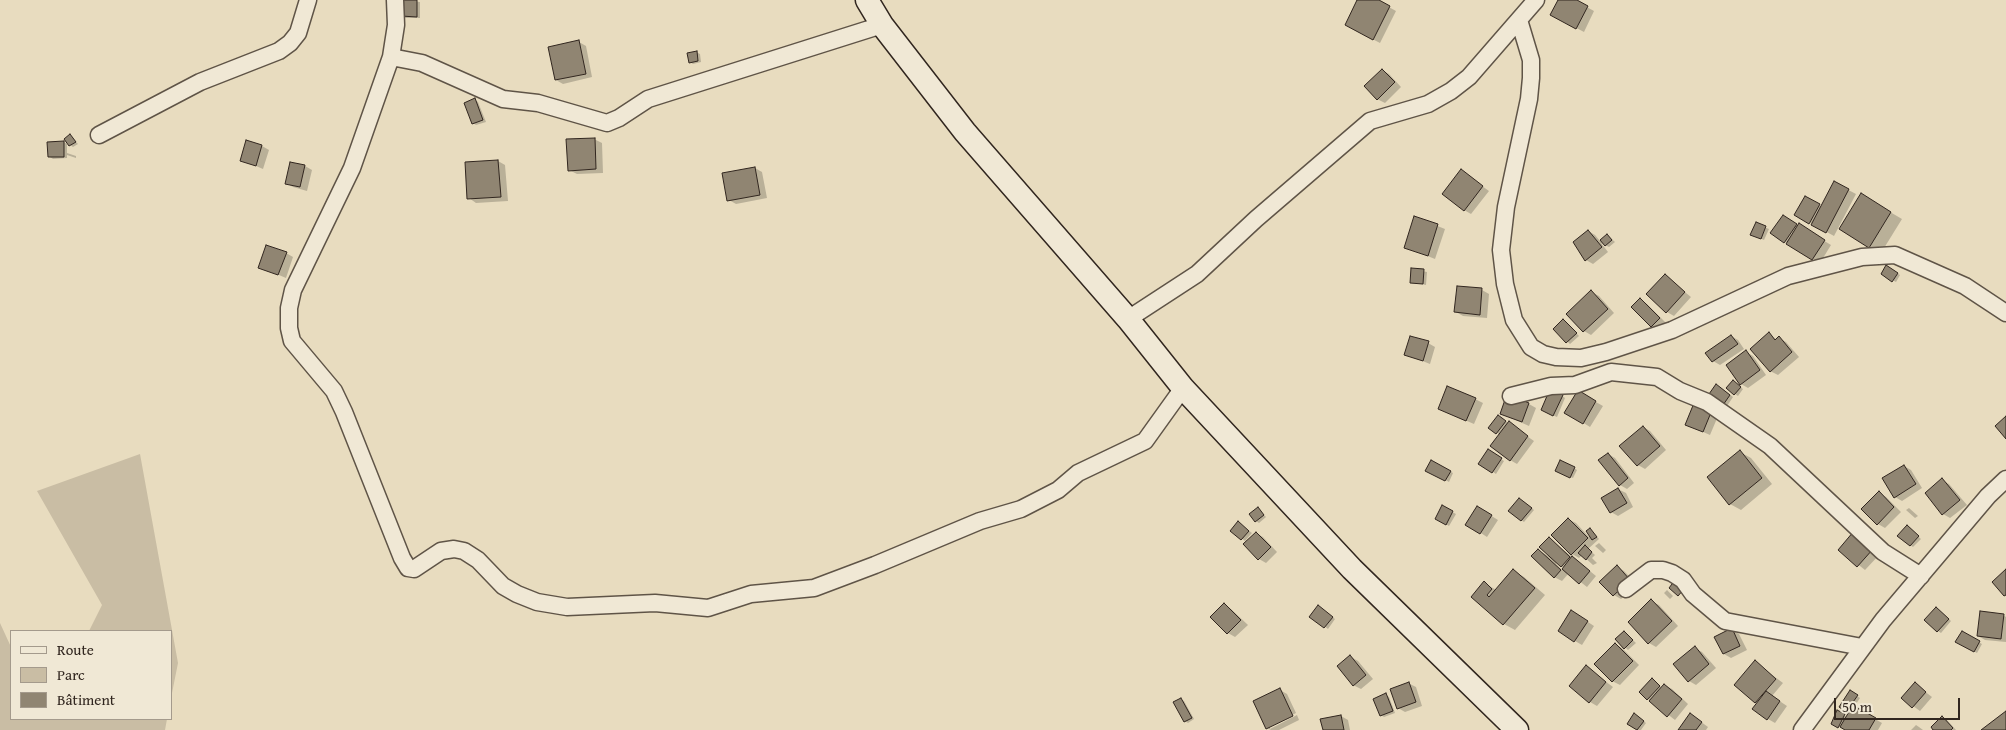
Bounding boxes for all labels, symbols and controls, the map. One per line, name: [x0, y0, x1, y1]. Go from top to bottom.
legend: [10, 630, 172, 720]
text: Route: [57, 639, 94, 660]
text: Parc: [57, 664, 85, 685]
scale bar: [1836, 688, 1962, 720]
text: Bâtiment: [57, 689, 115, 710]
text: 50 m: [1842, 696, 1872, 717]

